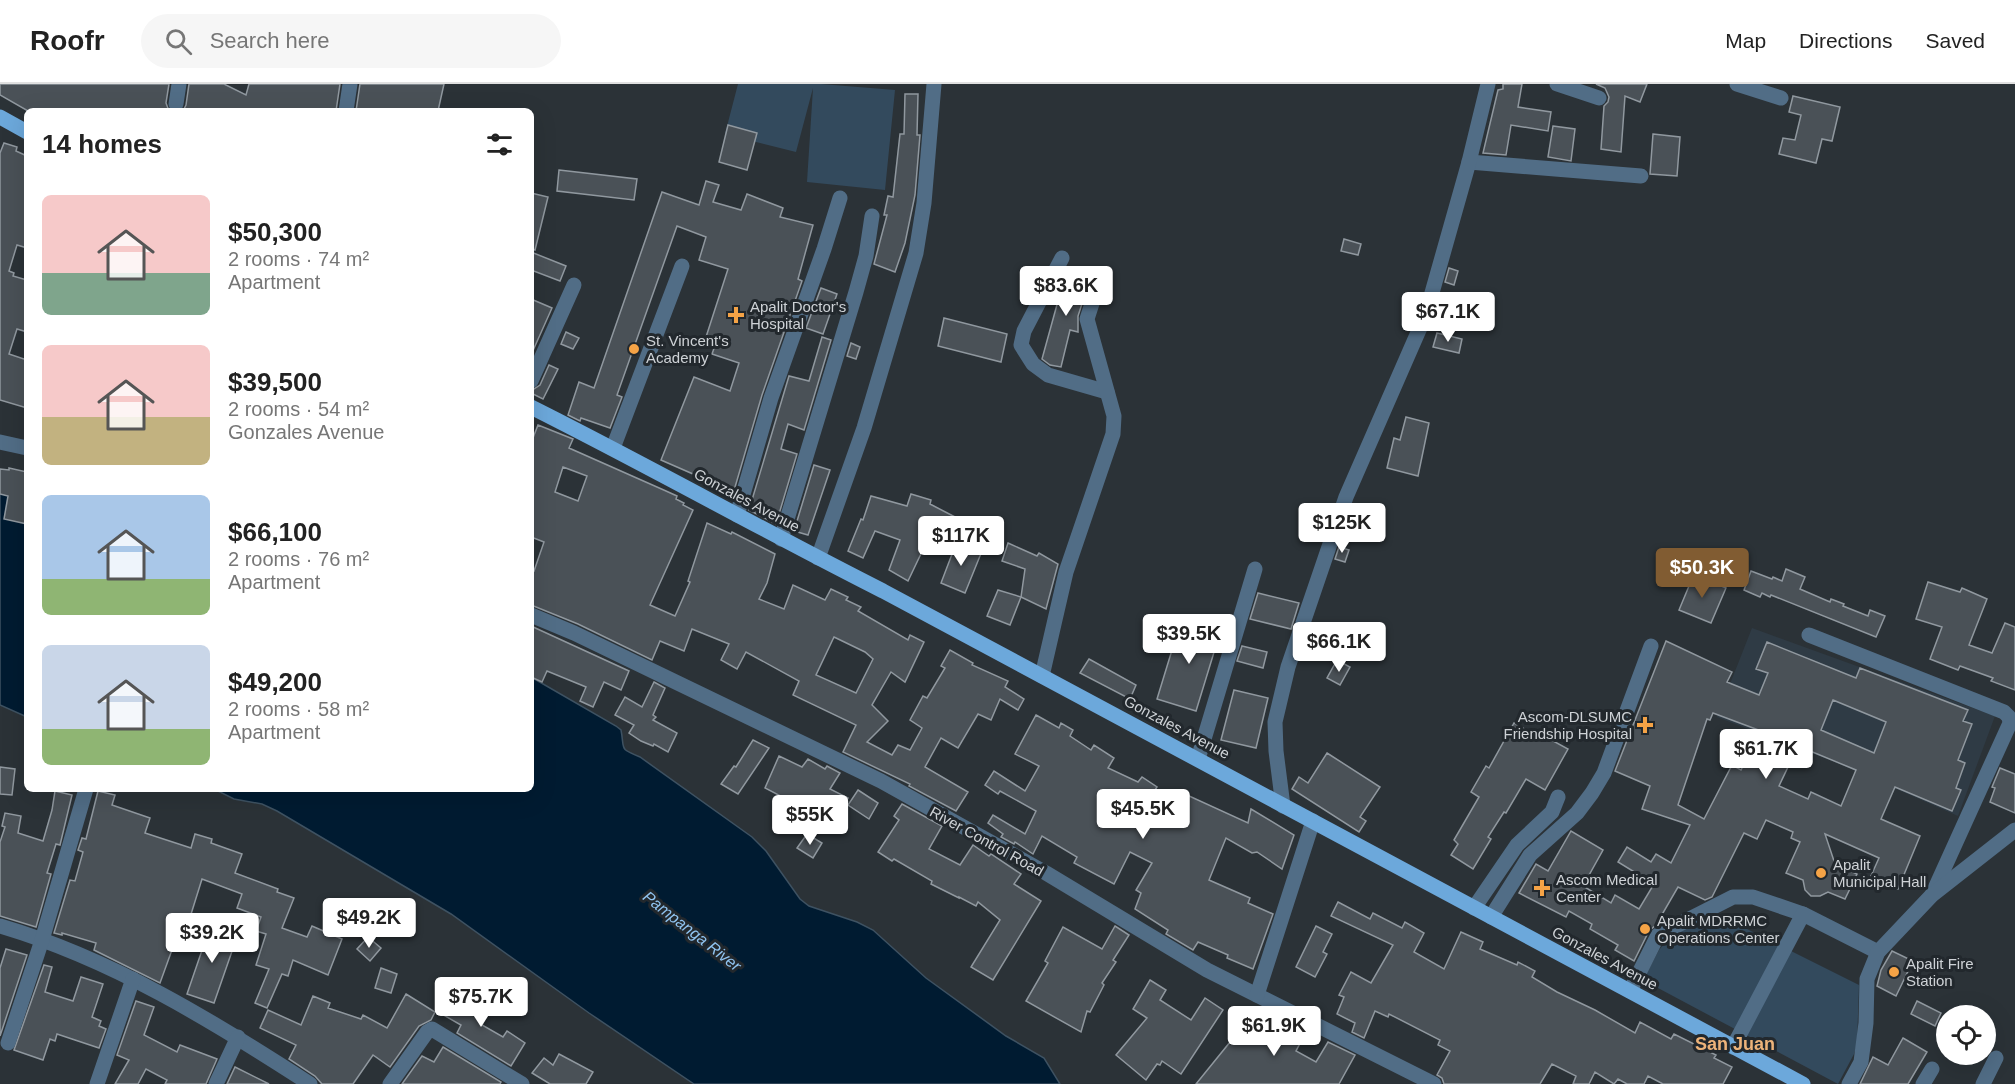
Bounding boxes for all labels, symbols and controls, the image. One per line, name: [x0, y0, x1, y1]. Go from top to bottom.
search box: [141, 14, 561, 68]
text: Roofr: [30, 25, 105, 56]
icon: search: [162, 25, 195, 58]
text: Search here: [210, 28, 330, 53]
text: Map: [1725, 29, 1766, 52]
text: Directions: [1799, 29, 1892, 52]
text: Saved: [1925, 29, 1985, 52]
icon: filters: [483, 128, 516, 161]
text: 14 homes: [42, 129, 162, 159]
text: $50,300: [228, 217, 322, 247]
icon: home: [90, 219, 162, 291]
text: 2 rooms · 74 m²: [228, 248, 369, 270]
pin: $83.6K: [1017, 266, 1115, 317]
text: Apartment: [228, 271, 320, 293]
text: $83.6K: [1034, 274, 1098, 296]
pin: $67.1K: [1399, 292, 1497, 343]
place label: Apalit Doctor's Hospital: [750, 298, 846, 332]
text: $67.1K: [1416, 300, 1480, 322]
marker: Apalit Doctor's Hospital: [727, 306, 745, 324]
place label: St. Vincent's Academy: [646, 332, 729, 366]
marker: St. Vincent's Academy: [627, 342, 641, 356]
text: $39,500: [228, 367, 322, 397]
icon: home: [90, 369, 162, 441]
text: 2 rooms · 54 m²: [228, 398, 369, 420]
text: Gonzales Avenue: [228, 421, 384, 443]
street label: Gonzales Avenue: [691, 465, 803, 535]
pin: $125K: [1300, 503, 1384, 554]
text: $125K: [1313, 511, 1371, 533]
pin: $117K: [919, 516, 1003, 567]
text: $66,100: [228, 517, 322, 547]
icon: home: [90, 519, 162, 591]
text: $117K: [932, 524, 990, 546]
text: 2 rooms · 76 m²: [228, 548, 369, 570]
pin: $50.3K: [1653, 548, 1751, 599]
text: $50.3K: [1670, 556, 1734, 578]
text: Apartment: [228, 571, 320, 593]
pin: $39.5K: [1140, 614, 1238, 665]
text: $39.5K: [1157, 622, 1221, 644]
pin: $66.1K: [1290, 622, 1388, 673]
text: $66.1K: [1307, 630, 1371, 652]
text: $49,200: [228, 667, 322, 697]
icon: home: [90, 669, 162, 741]
street label: Gonzales Avenue: [1121, 692, 1233, 762]
text: 2 rooms · 58 m²: [228, 698, 369, 720]
place label: Ascom-DLSUMC Friendship Hospital: [1504, 708, 1632, 742]
marker: Ascom-DLSUMC Friendship Hospital: [1636, 716, 1654, 734]
text: Apartment: [228, 721, 320, 743]
pin: $61.7K: [1717, 729, 1815, 780]
text: $61.7K: [1734, 737, 1798, 759]
pin: $45.5K: [1094, 789, 1192, 840]
pin: $55K: [774, 795, 846, 846]
text: $45.5K: [1111, 797, 1175, 819]
text: $55K: [786, 803, 834, 825]
street label: River Control Road: [927, 803, 1047, 879]
place label: Apalit Municipal Hall: [1833, 856, 1926, 890]
marker: Apalit Municipal Hall: [1814, 866, 1828, 880]
place label: Ascom Medical Center: [1556, 871, 1658, 905]
marker: Ascom Medical Center: [1533, 879, 1551, 897]
water label: Pampanga River: [640, 888, 745, 975]
pin: $49.2K: [320, 898, 418, 949]
text: $49.2K: [337, 906, 401, 928]
place label: Apalit MDRRMC Operations Center: [1657, 912, 1780, 946]
pin: $39.2K: [163, 913, 261, 964]
text: $39.2K: [180, 921, 244, 943]
marker: Apalit MDRRMC Operations Center: [1638, 922, 1652, 936]
street label: Gonzales Avenue: [1549, 923, 1661, 993]
place label: Apalit Fire Station: [1906, 955, 1974, 989]
marker: Apalit Fire Station: [1887, 965, 1901, 979]
pin: $75.7K: [432, 977, 530, 1028]
text: $75.7K: [449, 985, 513, 1007]
map controls: [1936, 1005, 1996, 1065]
button: locate: [1936, 1005, 1996, 1065]
pin: $61.9K: [1225, 1006, 1323, 1057]
text: $61.9K: [1242, 1014, 1306, 1036]
district label: San Juan: [1695, 1034, 1775, 1054]

